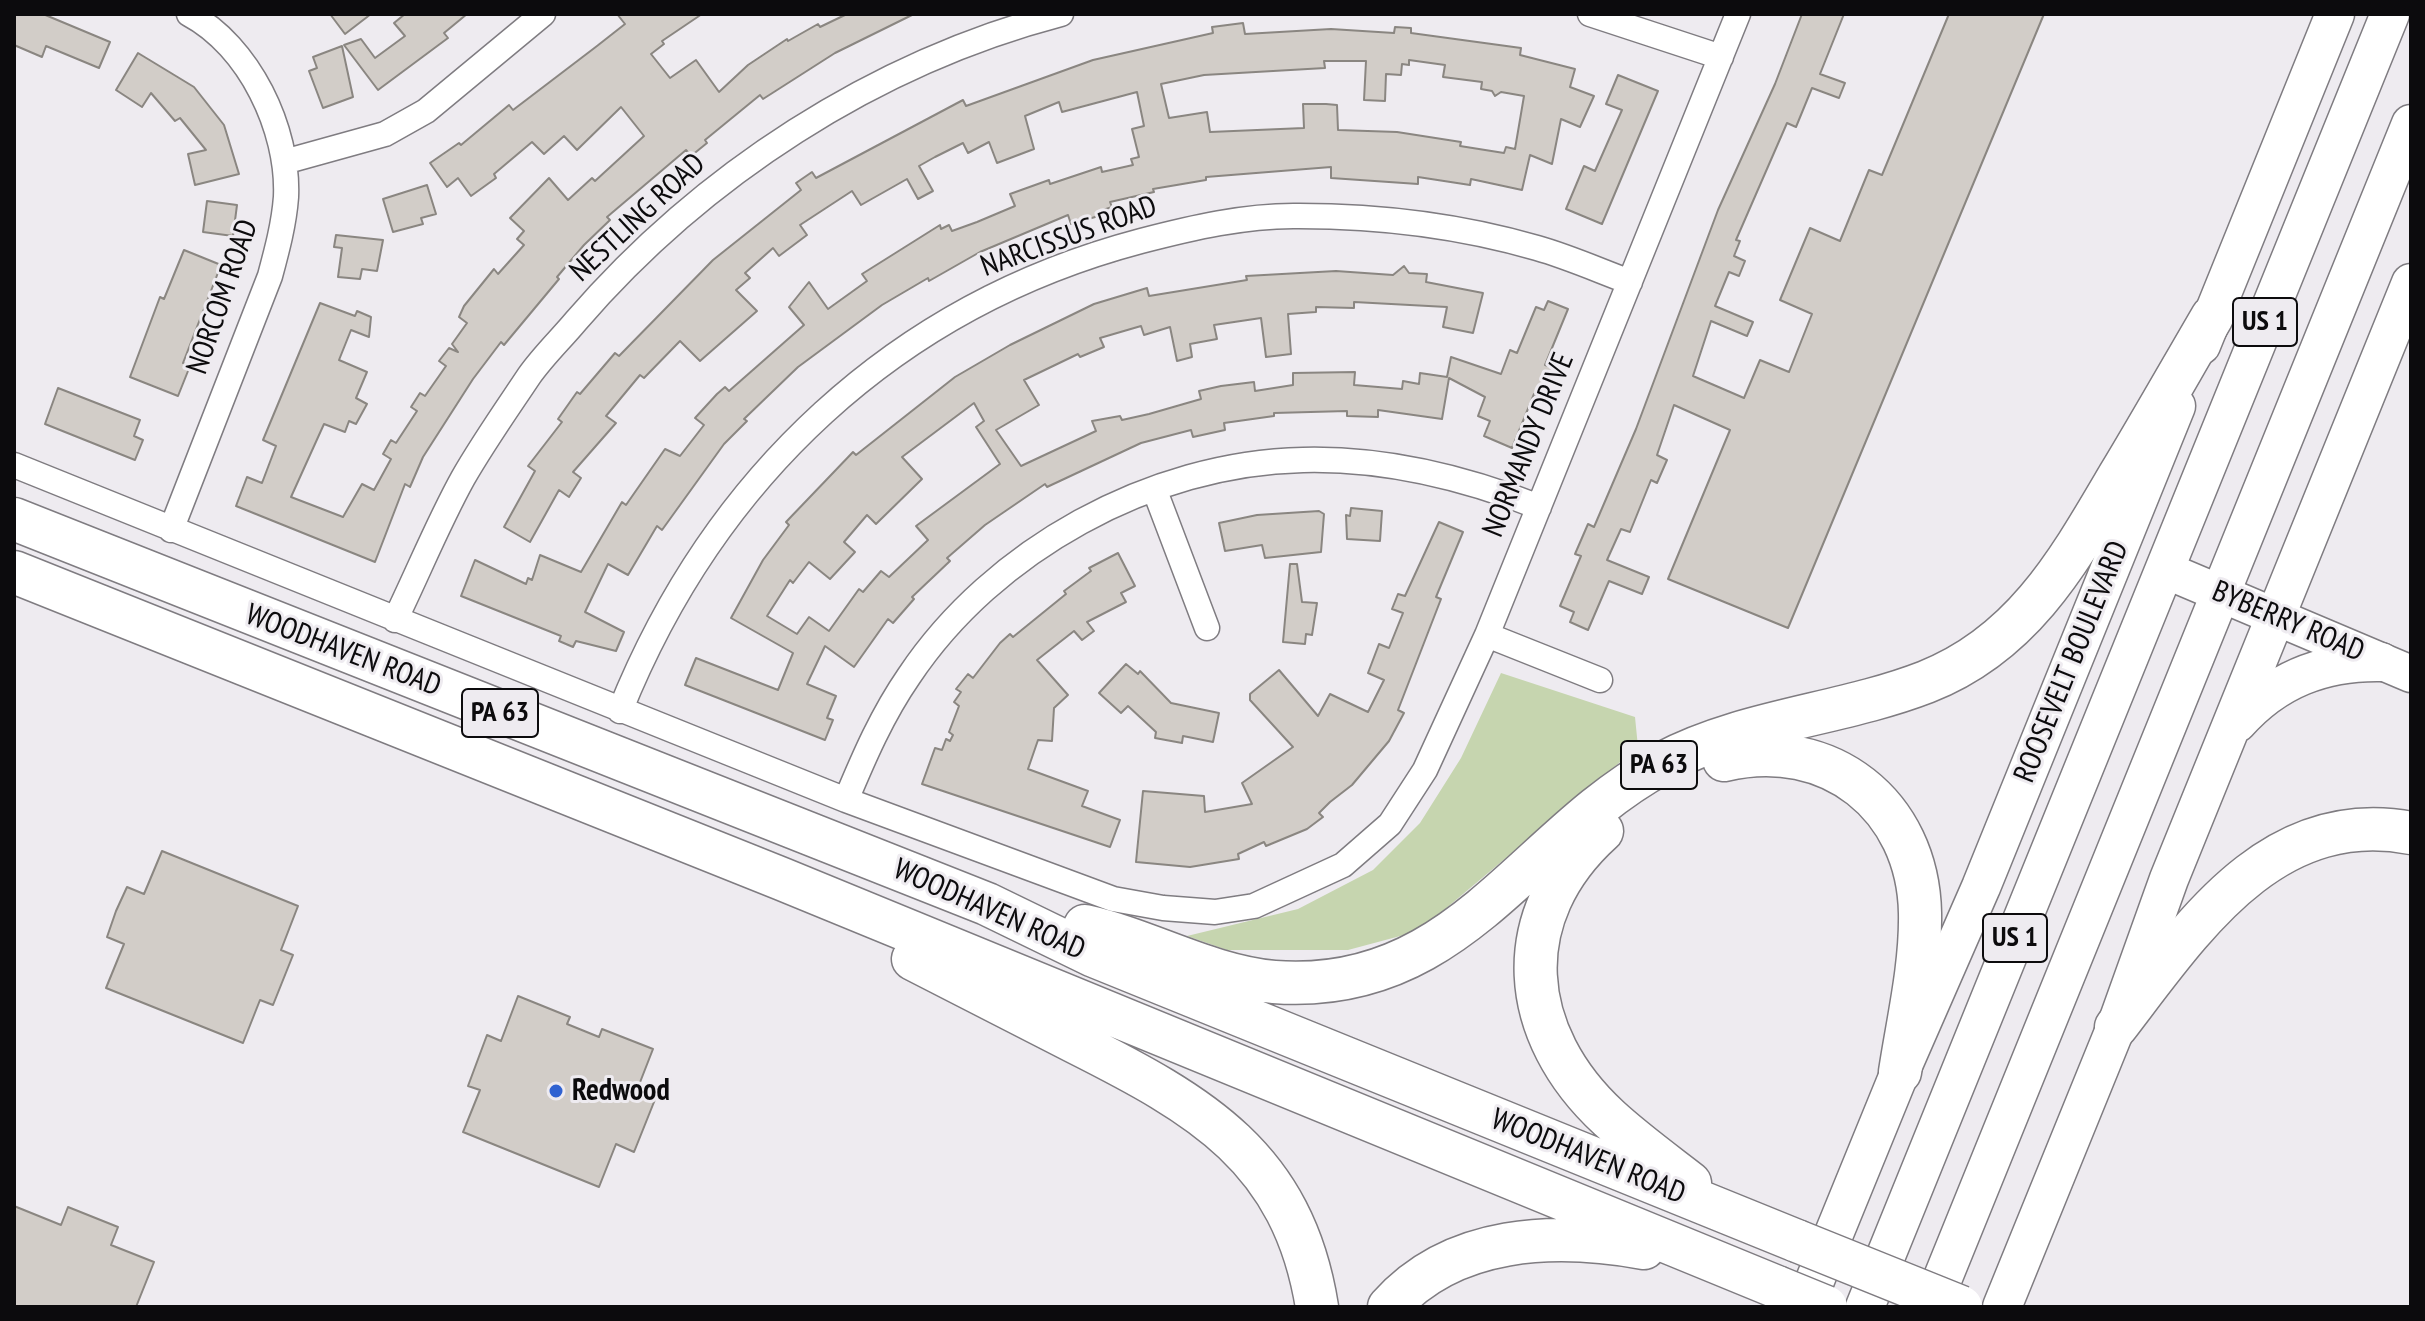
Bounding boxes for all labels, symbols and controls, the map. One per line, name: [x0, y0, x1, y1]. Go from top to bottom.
street label: NESTLING ROAD: [563, 146, 713, 290]
street label: NARCISSUS ROAD: [976, 189, 1162, 285]
street label: NORCOM ROAD: [180, 215, 266, 379]
road number: US 1: [2233, 298, 2297, 346]
street label: NORMANDY DRIVE: [1476, 348, 1582, 542]
street label: ROOSEVELT BOULEVARD: [2007, 536, 2137, 788]
street label: BYBERRY ROAD: [2207, 574, 2369, 670]
street label: WOODHAVEN ROAD: [240, 597, 446, 705]
road number: PA 63: [462, 689, 538, 737]
road number: PA 63: [1621, 741, 1697, 789]
street label: WOODHAVEN ROAD: [888, 852, 1090, 968]
road number: US 1: [1983, 914, 2047, 962]
place label: Redwood: [572, 1073, 670, 1109]
marker: Redwood: [547, 1082, 565, 1100]
street label: WOODHAVEN ROAD: [1486, 1102, 1690, 1212]

